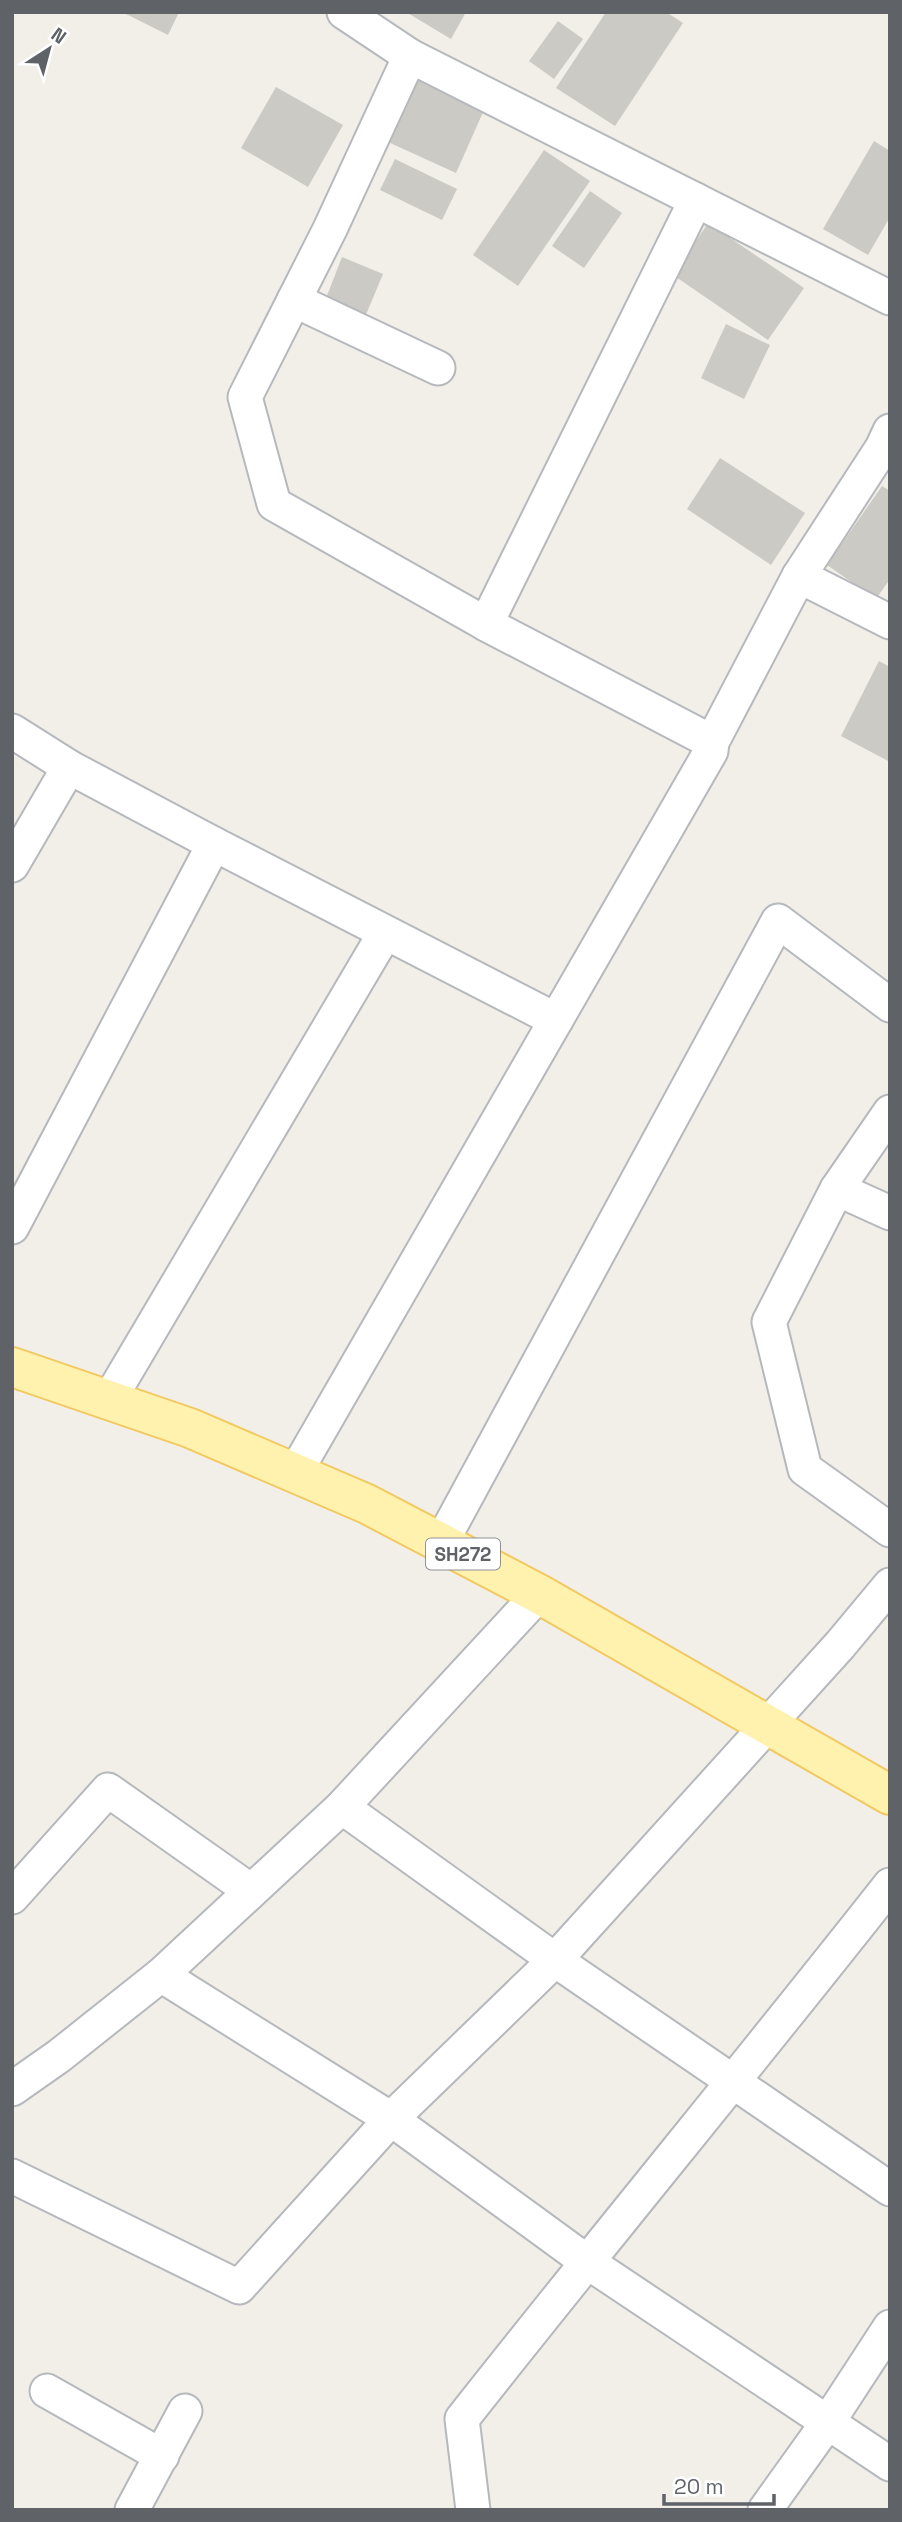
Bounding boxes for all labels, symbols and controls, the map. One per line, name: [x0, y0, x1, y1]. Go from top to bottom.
north arrow: [14, 14, 84, 84]
text: N: [46, 22, 71, 50]
road number: SH272: [426, 1538, 500, 1570]
scale bar: [664, 2462, 774, 2506]
text: 20 m: [674, 2473, 724, 2500]

